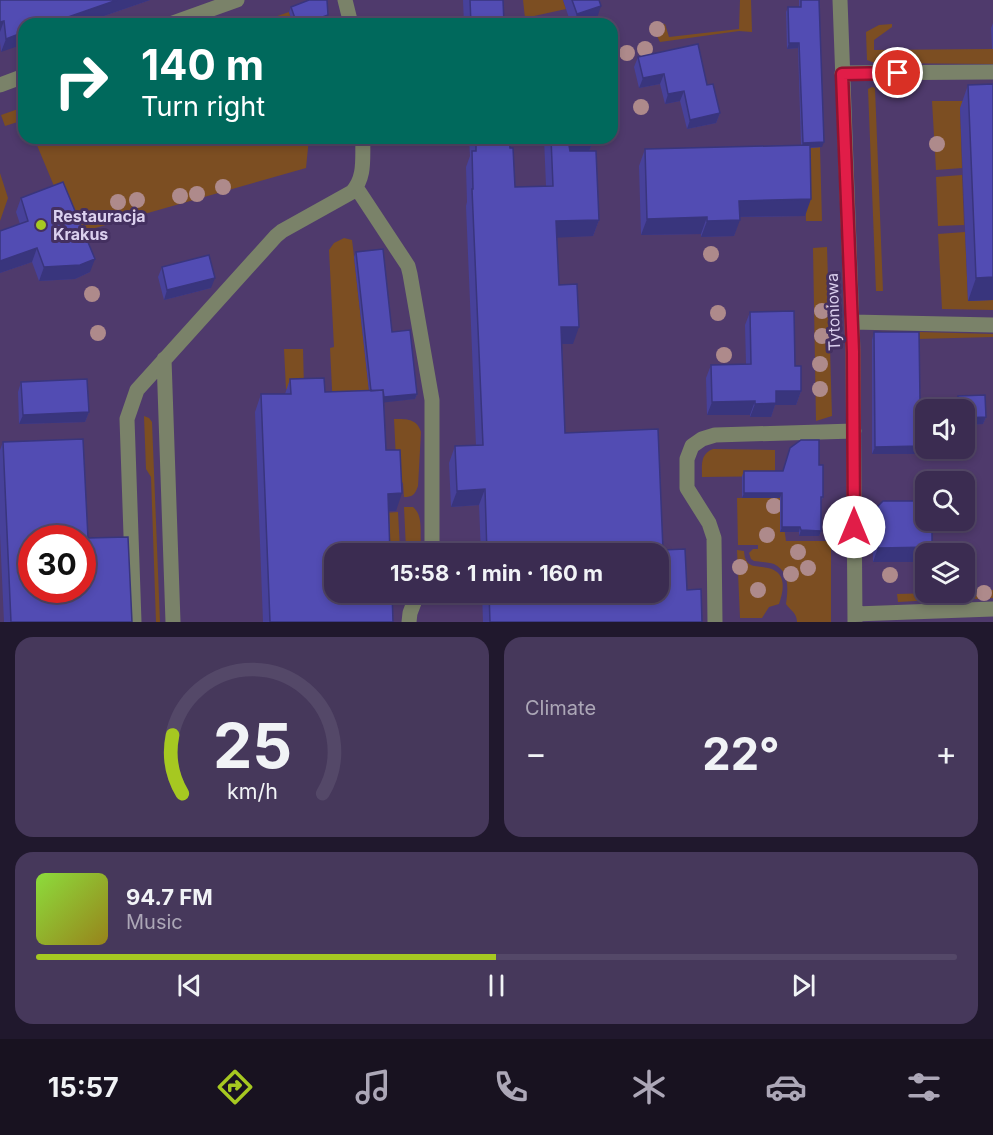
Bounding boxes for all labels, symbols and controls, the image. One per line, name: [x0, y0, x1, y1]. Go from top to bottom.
text: 140 m: [141, 39, 264, 90]
icon: right: [42, 42, 120, 120]
pin: [872, 47, 923, 98]
icon: arrive: [881, 56, 914, 89]
text: Turn right: [141, 90, 265, 123]
place label: Restauracja Krakus: [53, 206, 146, 244]
marker: Restauracja Krakus: [34, 218, 48, 232]
street label: Tytoniowa: [822, 273, 844, 351]
map controls: [915, 399, 975, 603]
button: sound: [915, 399, 975, 459]
button: search: [915, 471, 975, 531]
position arrow: [822, 495, 886, 559]
speed limit sign: 30: [18, 525, 96, 603]
button: layers: [915, 543, 975, 603]
text: 15:58 · 1 min · 160 m: [390, 560, 603, 586]
text: Climate: [525, 696, 596, 720]
text: 25: [212, 708, 292, 783]
text: 22°: [702, 726, 780, 781]
text: −: [525, 733, 547, 773]
text: +: [935, 733, 957, 773]
text: km/h: [227, 778, 277, 804]
text: 94.7 FM: [126, 884, 213, 910]
text: Music: [126, 910, 183, 934]
icon: previous: [173, 969, 206, 1002]
icon: pause: [480, 969, 513, 1002]
icon: next: [787, 969, 820, 1002]
icon: directions: [214, 1066, 256, 1108]
icon: music: [352, 1066, 394, 1108]
icon: phone: [490, 1066, 532, 1108]
icon: climate: [628, 1066, 670, 1108]
icon: car: [765, 1066, 807, 1108]
icon: filters: [903, 1066, 945, 1108]
text: 15:57: [48, 1071, 119, 1104]

